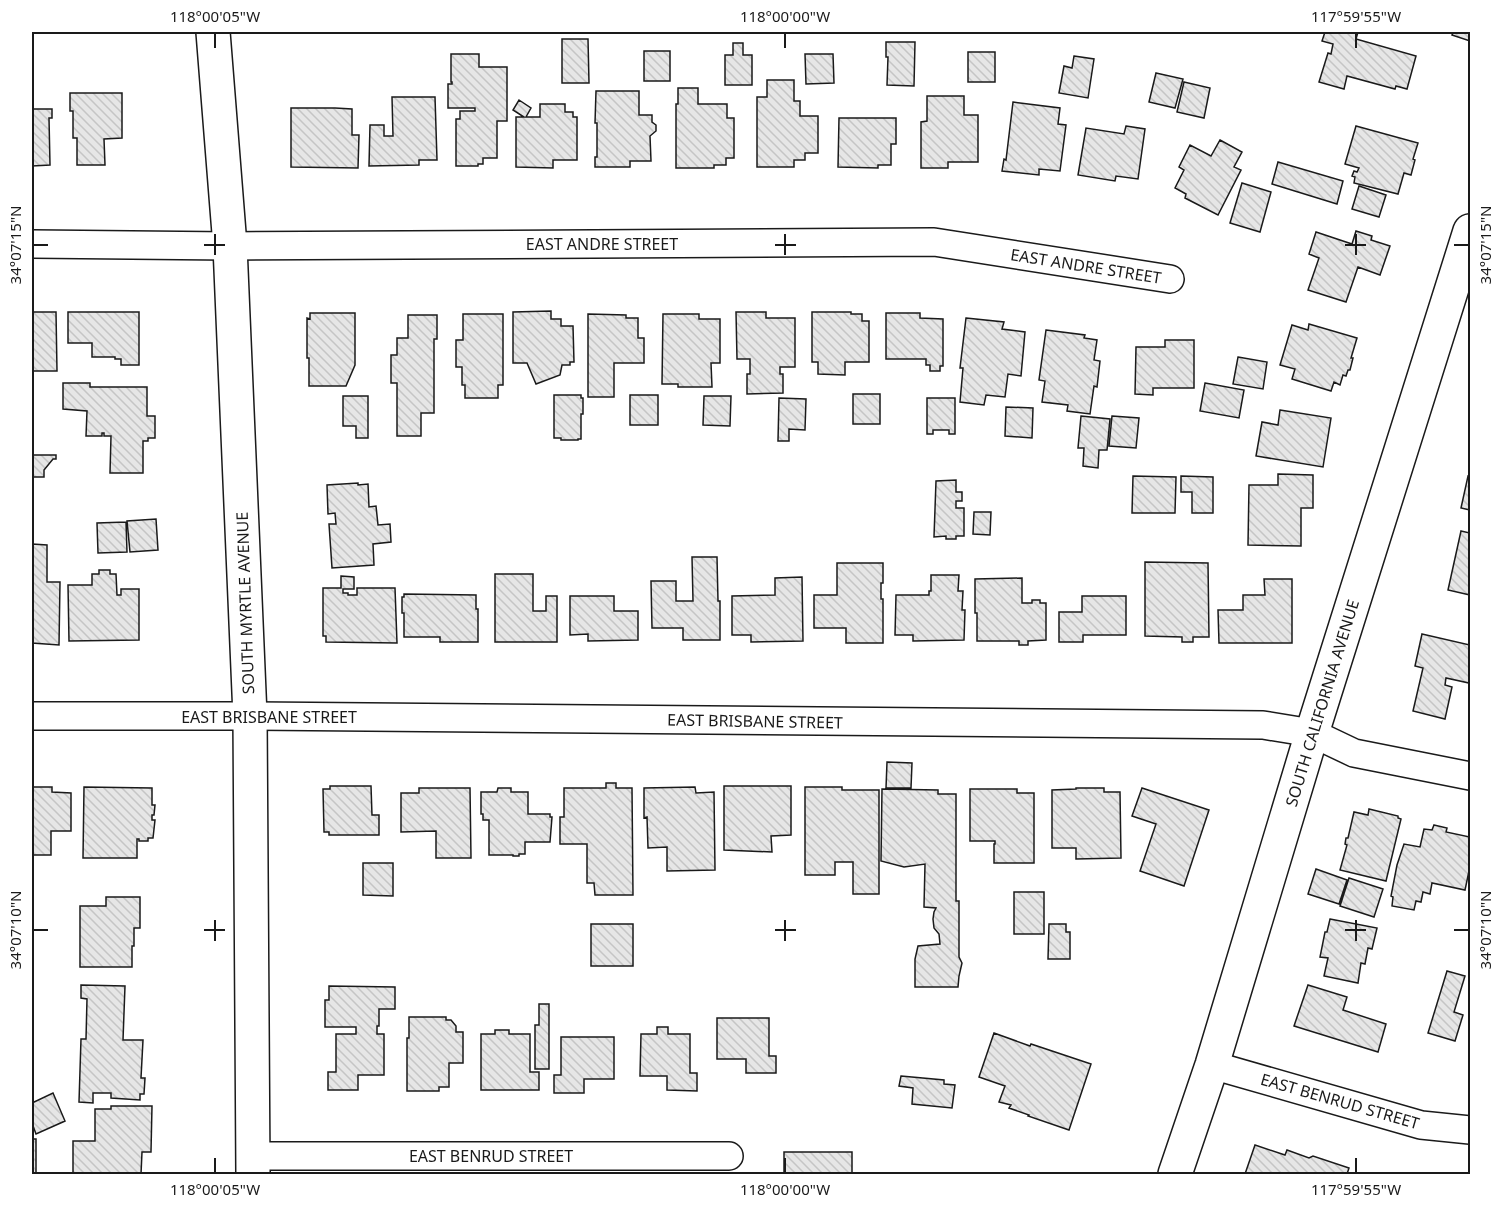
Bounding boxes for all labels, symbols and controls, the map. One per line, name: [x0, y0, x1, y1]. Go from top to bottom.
text: 118°00'05"W: [170, 6, 260, 26]
text: 118°00'00"W: [740, 6, 830, 26]
text: 117°59'55"W: [1311, 6, 1401, 26]
text: 34°07'15"N: [5, 206, 25, 284]
text: 34°07'15"N: [1475, 206, 1495, 284]
street label: EAST ANDRE STREET: [526, 233, 678, 255]
street label: EAST ANDRE STREET: [1009, 243, 1163, 289]
street label: SOUTH MYRTLE AVENUE: [231, 511, 259, 695]
street label: SOUTH CALIFORNIA AVENUE: [1280, 597, 1364, 809]
street label: EAST BRISBANE STREET: [181, 706, 357, 728]
street label: EAST BRISBANE STREET: [667, 708, 843, 734]
text: 34°07'10"N: [5, 891, 25, 969]
text: 34°07'10"N: [1475, 891, 1495, 969]
street label: EAST BENRUD STREET: [1258, 1068, 1422, 1134]
street label: EAST BENRUD STREET: [409, 1145, 573, 1167]
text: 118°00'05"W: [170, 1179, 260, 1199]
text: 118°00'00"W: [740, 1179, 830, 1199]
text: 117°59'55"W: [1311, 1179, 1401, 1199]

